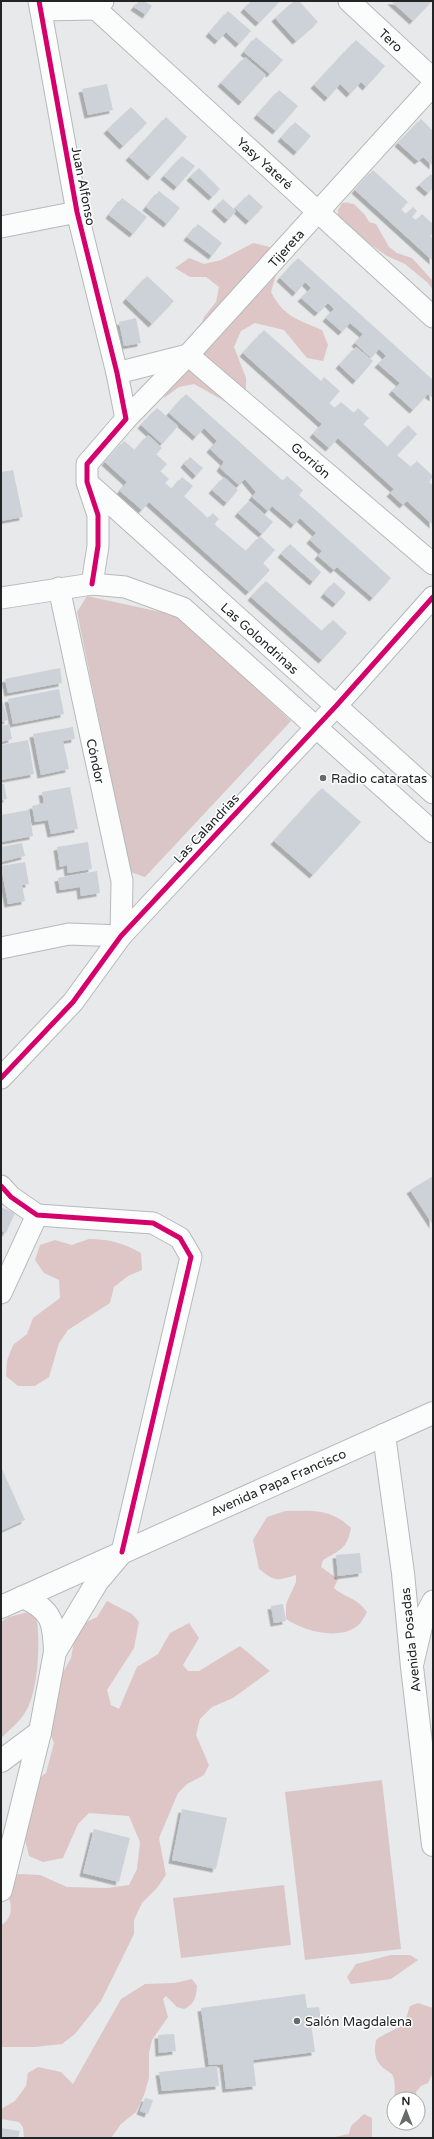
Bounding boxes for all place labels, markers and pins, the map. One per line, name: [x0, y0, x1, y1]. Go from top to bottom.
place label: Radio cataratas: [331, 771, 427, 787]
marker: Radio cataratas: [318, 773, 328, 783]
place label: Salón Magdalena: [305, 2014, 412, 2030]
marker: Salón Magdalena: [292, 2016, 302, 2026]

